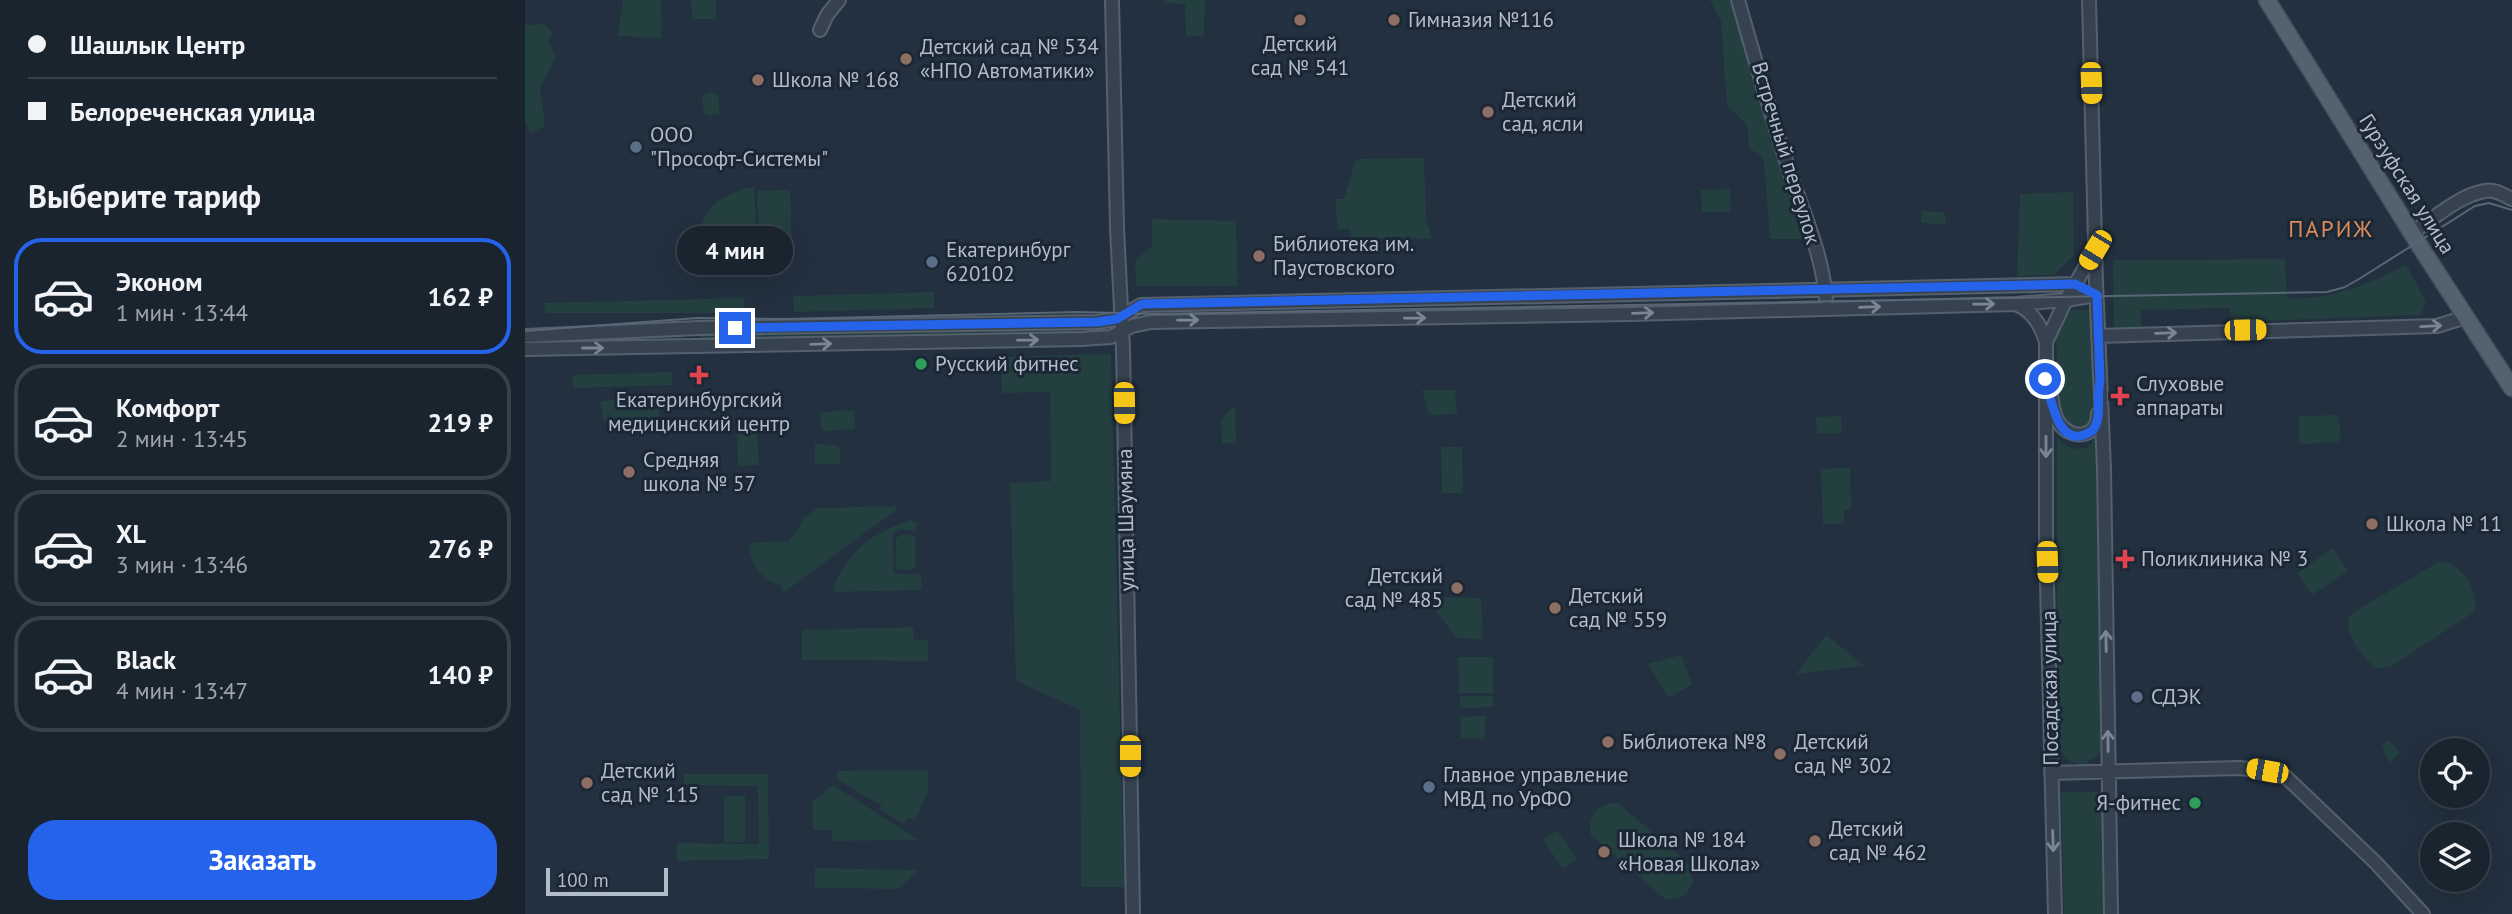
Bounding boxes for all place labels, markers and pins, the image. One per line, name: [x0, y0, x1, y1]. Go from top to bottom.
place label: Гимназия №116: [1408, 6, 1554, 33]
marker: Детский сад № 541: [1292, 12, 1308, 28]
marker: Гимназия №116: [1386, 12, 1402, 28]
place label: Детский сад № 541: [1251, 30, 1349, 81]
place label: Детский сад № 534 «НПО Автоматики»: [920, 33, 1099, 84]
marker: Детский сад № 534 «НПО Автоматики»: [898, 51, 914, 67]
place label: Школа № 168: [772, 66, 899, 93]
marker: Школа № 168: [750, 72, 766, 88]
place label: Детский сад, ясли: [1502, 86, 1583, 137]
marker: Детский сад, ясли: [1480, 104, 1496, 120]
place label: ООО "Прософт-Системы": [650, 121, 828, 172]
marker: ООО "Прософт-Системы": [628, 139, 644, 155]
place label: Библиотека им. Паустовского: [1273, 230, 1414, 281]
place label: Екатеринбург 620102: [946, 236, 1071, 287]
marker: Библиотека им. Паустовского: [1251, 248, 1267, 264]
marker: Екатеринбург 620102: [924, 254, 940, 270]
place label: Русский фитнес: [935, 350, 1079, 377]
marker: Русский фитнес: [913, 356, 929, 372]
marker: Екатеринбургский медицинский центр: [689, 365, 709, 385]
place label: Слуховые аппараты: [2136, 370, 2224, 421]
place label: Екатеринбургский медицинский центр: [608, 386, 790, 437]
marker: Слуховые аппараты: [2110, 386, 2130, 406]
place label: Средняя школа № 57: [643, 446, 756, 497]
marker: Средняя школа № 57: [621, 464, 637, 480]
place label: Школа № 11: [2386, 510, 2502, 537]
marker: Школа № 11: [2364, 516, 2380, 532]
place label: Поликлиника № 3: [2141, 545, 2308, 572]
marker: Поликлиника № 3: [2115, 549, 2135, 569]
place label: Детский сад № 485: [1345, 562, 1443, 613]
marker: Детский сад № 485: [1449, 580, 1465, 596]
place label: Детский сад № 559: [1569, 582, 1667, 633]
marker: Детский сад № 559: [1547, 600, 1563, 616]
place label: СДЭК: [2151, 683, 2202, 710]
marker: СДЭК: [2129, 689, 2145, 705]
place label: Библиотека №8: [1622, 728, 1767, 755]
place label: Детский сад № 302: [1794, 728, 1892, 779]
marker: Библиотека №8: [1600, 734, 1616, 750]
marker: Детский сад № 302: [1772, 746, 1788, 762]
place label: Детский сад № 115: [601, 757, 699, 808]
place label: Главное управление МВД по УрФО: [1443, 761, 1628, 812]
marker: Детский сад № 115: [579, 775, 595, 791]
marker: Главное управление МВД по УрФО: [1421, 779, 1437, 795]
place label: Я-фитнес: [2096, 789, 2181, 816]
marker: Я-фитнес: [2187, 795, 2203, 811]
place label: Детский сад № 462: [1829, 815, 1927, 866]
place label: Школа № 184 «Новая Школа»: [1618, 826, 1760, 877]
marker: Детский сад № 462: [1807, 833, 1823, 849]
marker: Школа № 184 «Новая Школа»: [1596, 844, 1612, 860]

